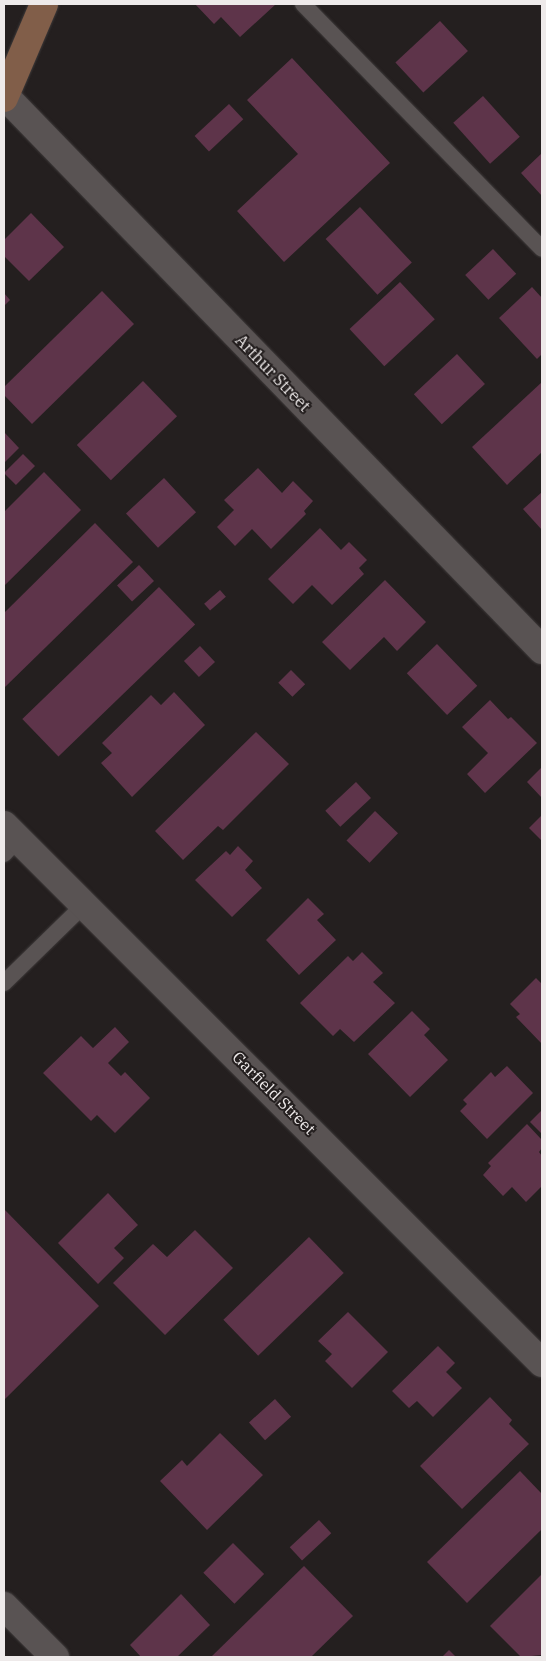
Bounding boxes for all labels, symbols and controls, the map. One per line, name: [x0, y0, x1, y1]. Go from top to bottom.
street label: Arthur Street: [232, 331, 314, 415]
street label: Garfield Street: [228, 1047, 320, 1139]

